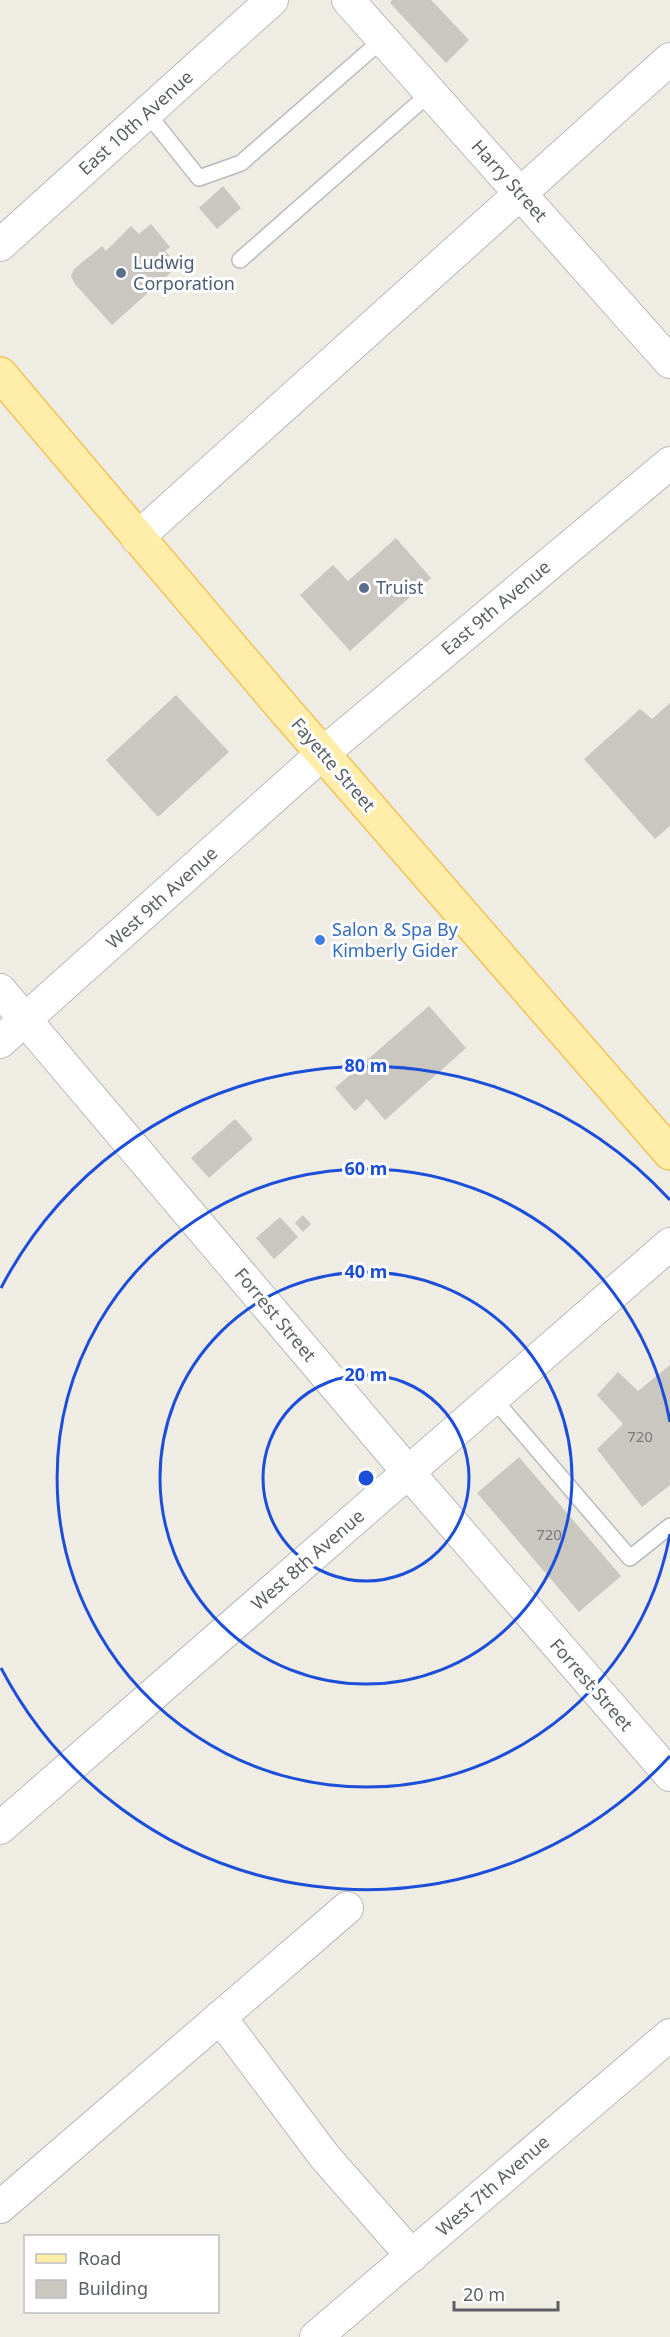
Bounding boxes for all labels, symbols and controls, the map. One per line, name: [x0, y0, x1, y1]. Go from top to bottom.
street label: East 10th Avenue: [73, 64, 198, 180]
street label: Harry Street: [467, 134, 553, 227]
place label: Ludwig Corporation: [133, 250, 235, 295]
marker: Ludwig Corporation: [114, 266, 128, 280]
street label: East 9th Avenue: [436, 554, 555, 660]
place label: Truist: [376, 575, 424, 599]
marker: Truist: [357, 581, 371, 595]
street label: Fayette Street: [286, 712, 381, 817]
street label: West 9th Avenue: [100, 841, 222, 954]
place label: Salon & Spa By Kimberly Gider: [332, 917, 459, 962]
marker: Salon & Spa By Kimberly Gider: [313, 933, 327, 947]
text: 80 m: [345, 1053, 387, 1077]
text: 60 m: [345, 1156, 387, 1180]
text: 40 m: [345, 1259, 387, 1283]
street label: Forrest Street: [230, 1263, 322, 1366]
text: 20 m: [345, 1362, 387, 1386]
house number: 720: [627, 1426, 653, 1446]
centre of rings: [356, 1468, 376, 1488]
street label: West 8th Avenue: [246, 1504, 369, 1615]
house number: 720: [536, 1524, 562, 1544]
street label: Forrest Street: [545, 1633, 639, 1736]
street label: West 7th Avenue: [431, 2130, 554, 2241]
legend: [24, 2235, 219, 2313]
text: Road: [78, 2246, 121, 2270]
scale bar: [454, 2274, 558, 2312]
text: Building: [78, 2276, 148, 2300]
text: 20 m: [463, 2282, 505, 2306]

